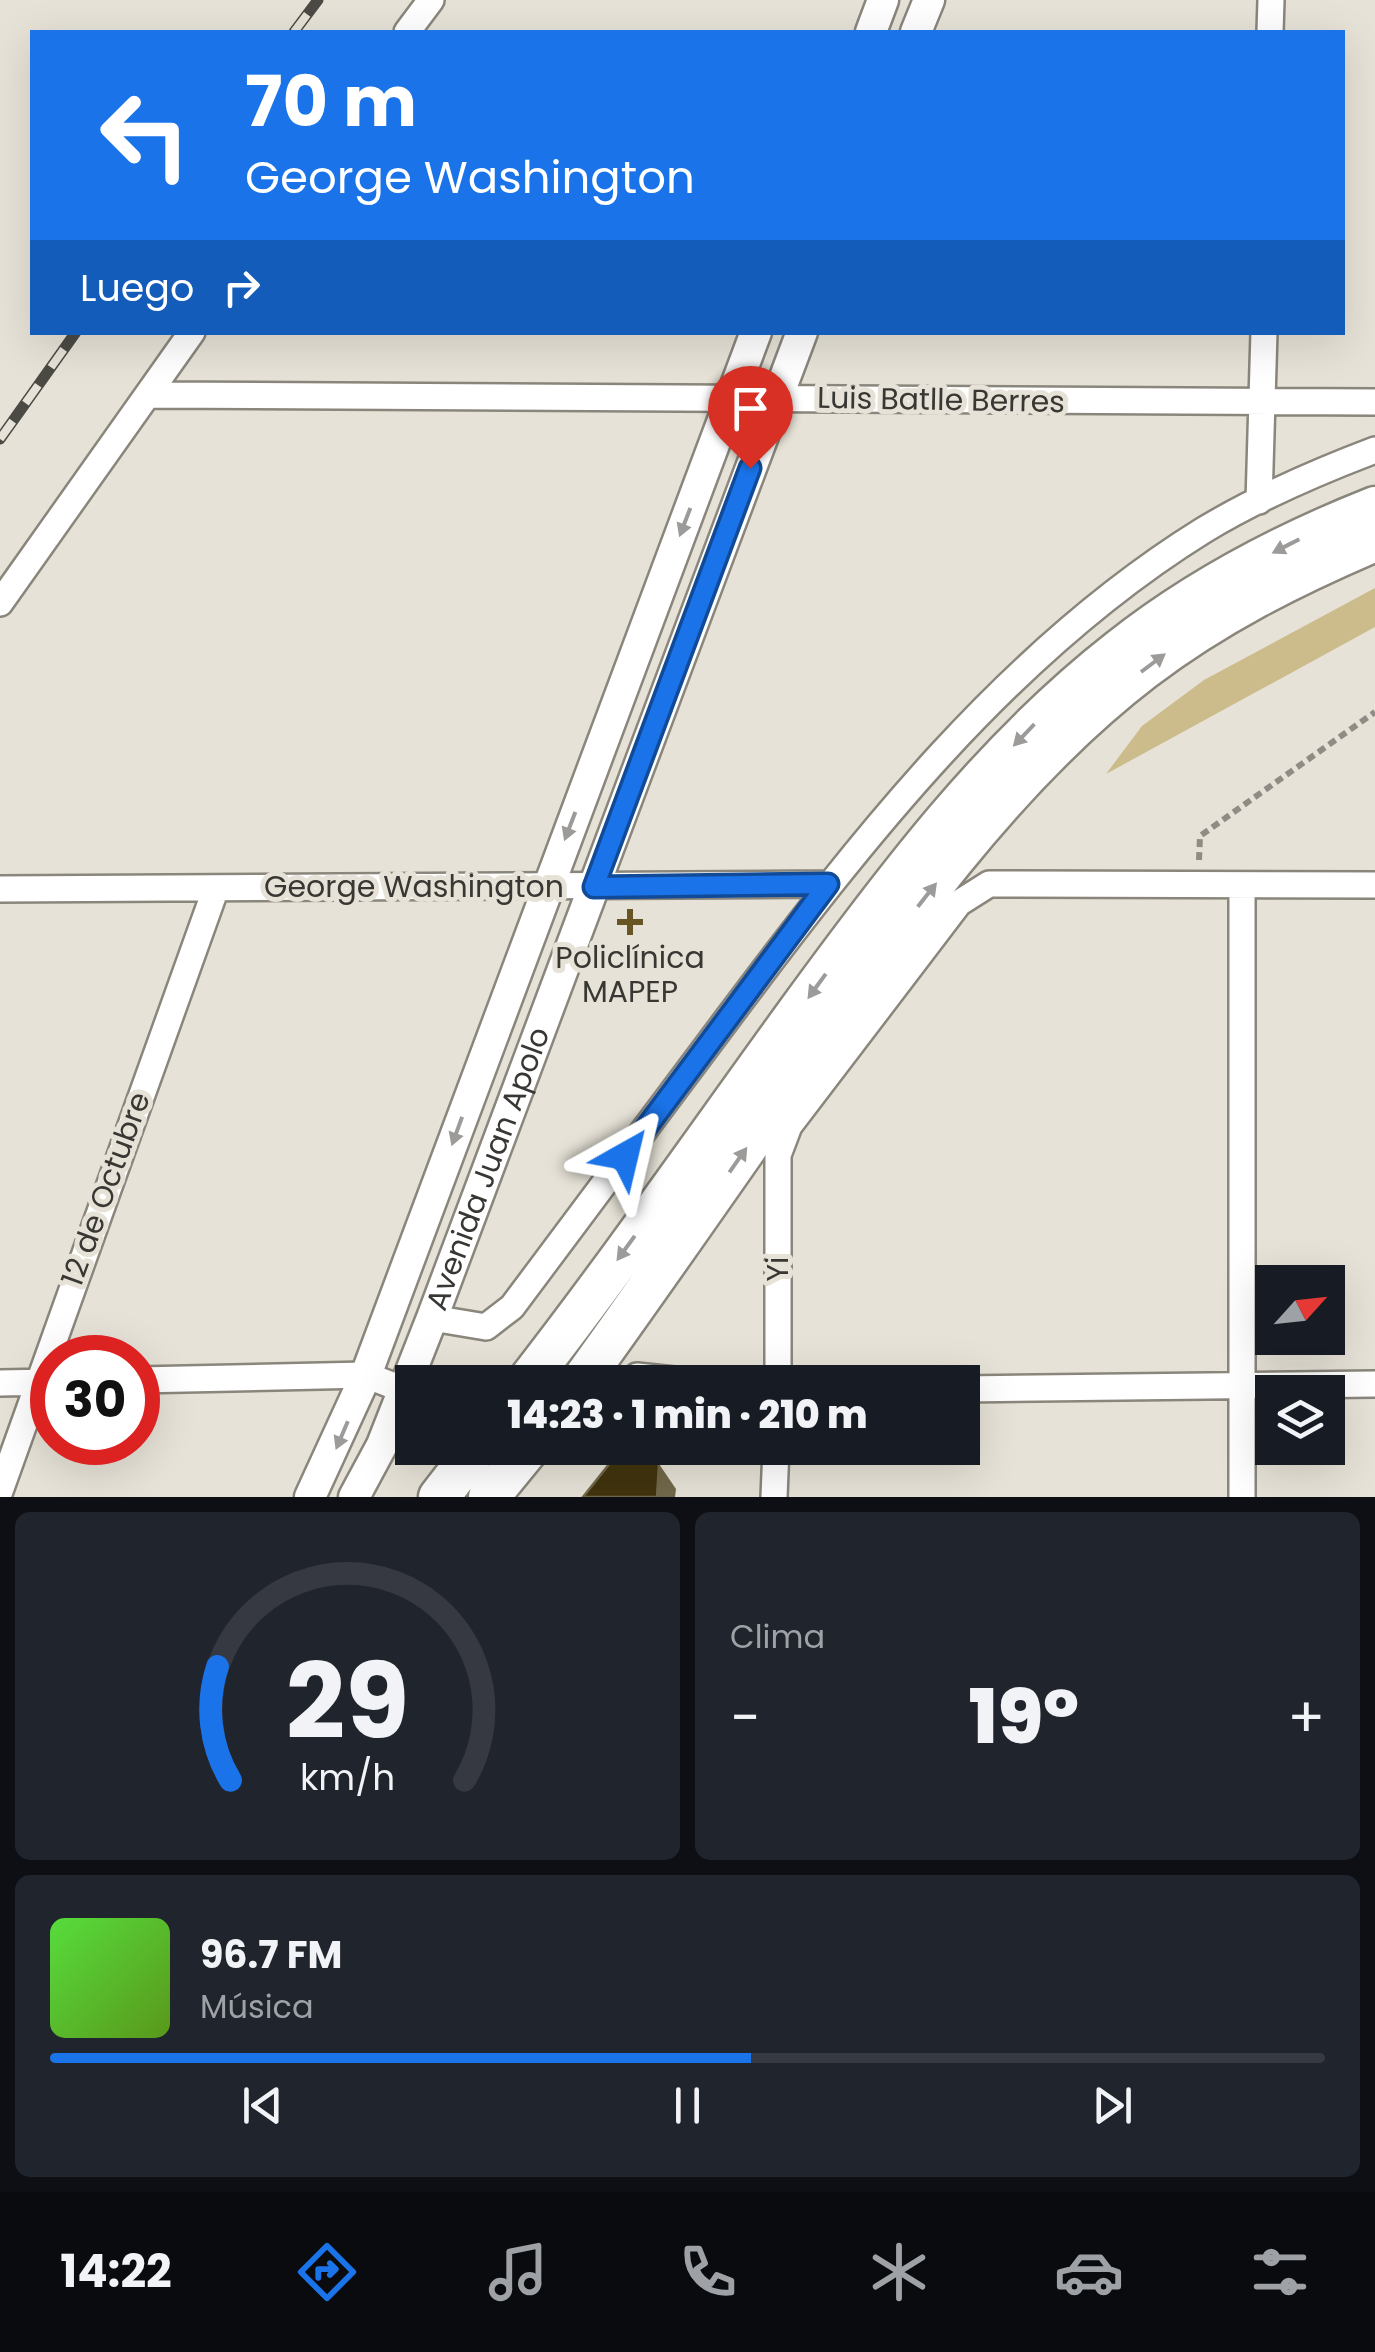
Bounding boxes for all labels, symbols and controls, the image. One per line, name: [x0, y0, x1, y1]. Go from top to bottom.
text: 70 m: [245, 52, 417, 151]
icon: left: [80, 70, 210, 200]
text: George Washington: [245, 146, 695, 209]
icon: right: [214, 260, 269, 315]
text: Luego: [80, 261, 194, 314]
pin: [708, 366, 793, 469]
street label: Luis Batlle Berres: [817, 376, 1065, 423]
icon: arrive: [723, 381, 778, 436]
one-way arrow: [677, 507, 692, 537]
one-way arrow: [1271, 537, 1300, 554]
one-way arrow: [1140, 654, 1166, 674]
one-way arrow: [1012, 723, 1036, 747]
one-way arrow: [562, 811, 577, 841]
street label: George Washington: [264, 865, 564, 908]
one-way arrow: [916, 882, 936, 908]
marker: Policlínica MAPEP: [617, 909, 643, 935]
place label: Policlínica MAPEP: [555, 936, 705, 1013]
one-way arrow: [808, 973, 827, 999]
street label: Avenida Juan Apolo: [415, 1021, 560, 1316]
street label: 12 de Octubre: [50, 1086, 161, 1292]
position arrow: [573, 1104, 677, 1208]
one-way arrow: [449, 1116, 464, 1146]
one-way arrow: [728, 1146, 747, 1173]
one-way arrow: [616, 1235, 636, 1262]
street label: Yi: [756, 1257, 799, 1281]
north arrow: [1255, 1265, 1345, 1355]
map controls: [1255, 1265, 1345, 1465]
speed limit sign: 30: [30, 1335, 160, 1465]
button: layers: [1255, 1375, 1345, 1465]
text: 14:23 · 1 min · 210 m: [507, 1388, 868, 1441]
one-way arrow: [334, 1420, 350, 1449]
text: Clima: [730, 1614, 825, 1659]
text: 29: [286, 1629, 409, 1774]
text: 19°: [969, 1664, 1079, 1769]
text: −: [730, 1679, 760, 1756]
text: +: [1287, 1679, 1325, 1756]
text: km/h: [300, 1752, 395, 1803]
text: 96.7 FM: [200, 1928, 342, 1981]
text: Música: [200, 1984, 314, 2029]
icon: previous: [235, 2078, 290, 2133]
icon: pause: [660, 2078, 715, 2133]
icon: next: [1085, 2078, 1140, 2133]
icon: directions: [292, 2237, 362, 2307]
icon: music: [483, 2237, 553, 2307]
icon: phone: [673, 2237, 743, 2307]
icon: climate: [864, 2237, 934, 2307]
icon: car: [1054, 2237, 1124, 2307]
icon: filters: [1245, 2237, 1315, 2307]
text: 14:22: [60, 2240, 172, 2303]

